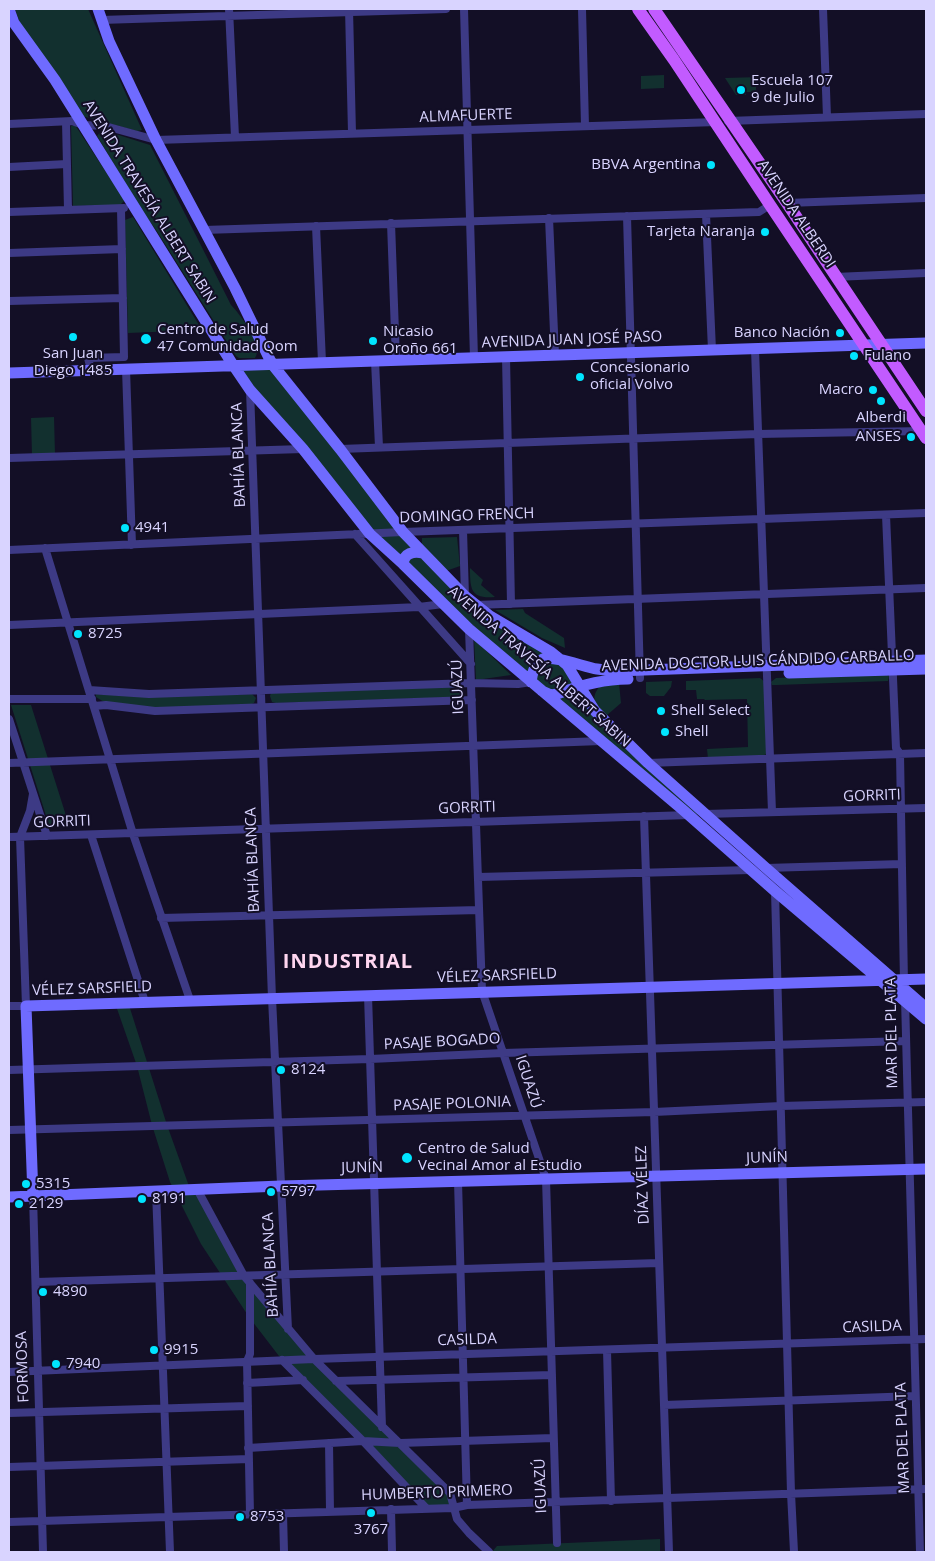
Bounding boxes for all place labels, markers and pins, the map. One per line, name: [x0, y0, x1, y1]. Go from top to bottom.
place label: Escuela 107 9 de Julio: [751, 72, 833, 107]
marker: Escuela 107 9 de Julio: [735, 84, 747, 96]
place label: BBVA Argentina: [591, 156, 701, 174]
marker: BBVA Argentina: [705, 159, 717, 171]
place label: Tarjeta Naranja: [647, 223, 755, 241]
marker: Tarjeta Naranja: [759, 226, 771, 238]
place label: Centro de Salud 47 Comunidad Qom: [157, 321, 298, 356]
place label: Nicasio Oroño 661: [383, 323, 458, 358]
place label: Banco Nación: [734, 324, 830, 342]
marker: Banco Nación: [834, 327, 846, 339]
marker: San Juan Diego 1485: [67, 331, 79, 343]
marker: Centro de Salud 47 Comunidad Qom: [139, 332, 153, 346]
marker: Nicasio Oroño 661: [367, 335, 379, 347]
place label: San Juan Diego 1485: [34, 345, 112, 380]
place label: Fulano: [864, 347, 911, 365]
marker: Fulano: [848, 350, 860, 362]
place label: Concesionario oficial Volvo: [590, 359, 690, 394]
marker: Concesionario oficial Volvo: [574, 371, 586, 383]
place label: Macro: [819, 381, 863, 399]
marker: Macro: [867, 384, 879, 396]
marker: Alberdi: [875, 395, 887, 407]
place label: Alberdi: [856, 409, 906, 427]
place label: ANSES: [855, 428, 901, 446]
marker: ANSES: [905, 431, 917, 443]
place label: 4941: [135, 519, 169, 537]
marker: 4941: [119, 522, 131, 534]
place label: 8725: [88, 625, 122, 643]
marker: 8725: [72, 628, 84, 640]
place label: Shell Select: [671, 702, 750, 720]
marker: Shell Select: [655, 705, 667, 717]
place label: Shell: [675, 723, 708, 741]
marker: Shell: [659, 726, 671, 738]
place label: 8124: [291, 1061, 325, 1079]
marker: 8124: [275, 1064, 287, 1076]
place label: Centro de Salud Vecinal Amor al Estudio: [418, 1140, 582, 1175]
marker: Centro de Salud Vecinal Amor al Estudio: [400, 1151, 414, 1165]
place label: 5315: [36, 1175, 70, 1193]
marker: 5315: [20, 1178, 32, 1190]
place label: 5797: [281, 1183, 315, 1201]
marker: 5797: [265, 1186, 277, 1198]
place label: 8191: [152, 1190, 186, 1208]
marker: 8191: [136, 1193, 148, 1205]
place label: 2129: [29, 1195, 63, 1213]
marker: 2129: [13, 1198, 25, 1210]
place label: 4890: [53, 1283, 87, 1301]
marker: 4890: [37, 1286, 49, 1298]
place label: 9915: [164, 1341, 198, 1359]
marker: 9915: [148, 1344, 160, 1356]
place label: 7940: [66, 1355, 100, 1373]
marker: 7940: [50, 1358, 62, 1370]
marker: 3767: [365, 1507, 377, 1519]
place label: 8753: [250, 1508, 284, 1526]
marker: 8753: [234, 1511, 246, 1523]
place label: 3767: [354, 1521, 388, 1539]

